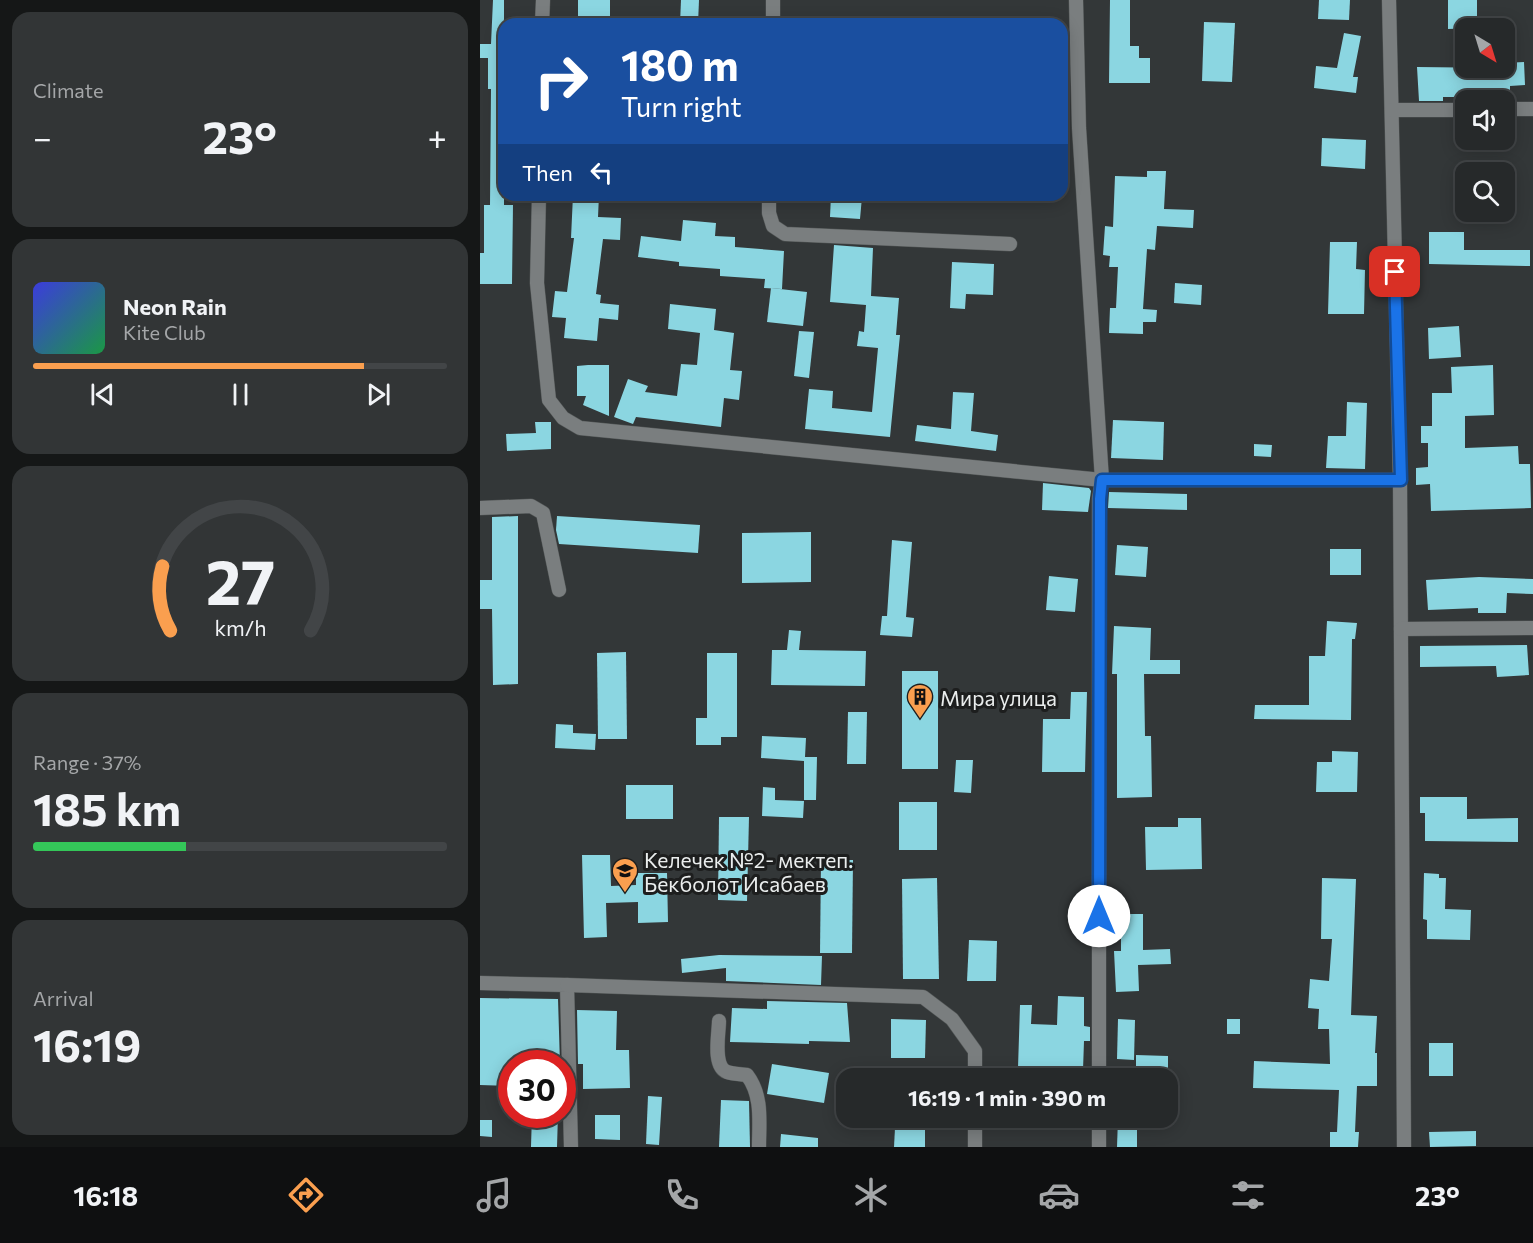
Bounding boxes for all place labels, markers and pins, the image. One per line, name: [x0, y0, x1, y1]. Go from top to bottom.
pin: [1369, 246, 1420, 297]
building icon: Мира улица: [905, 682, 935, 720]
place label: Мира улица: [940, 685, 1057, 710]
place label: Келечек №2- мектеп. Бекболот Исабаев: [644, 847, 853, 896]
school or university icon: Келечек №2- мектеп. Бекболот Исабаев: [610, 856, 640, 894]

